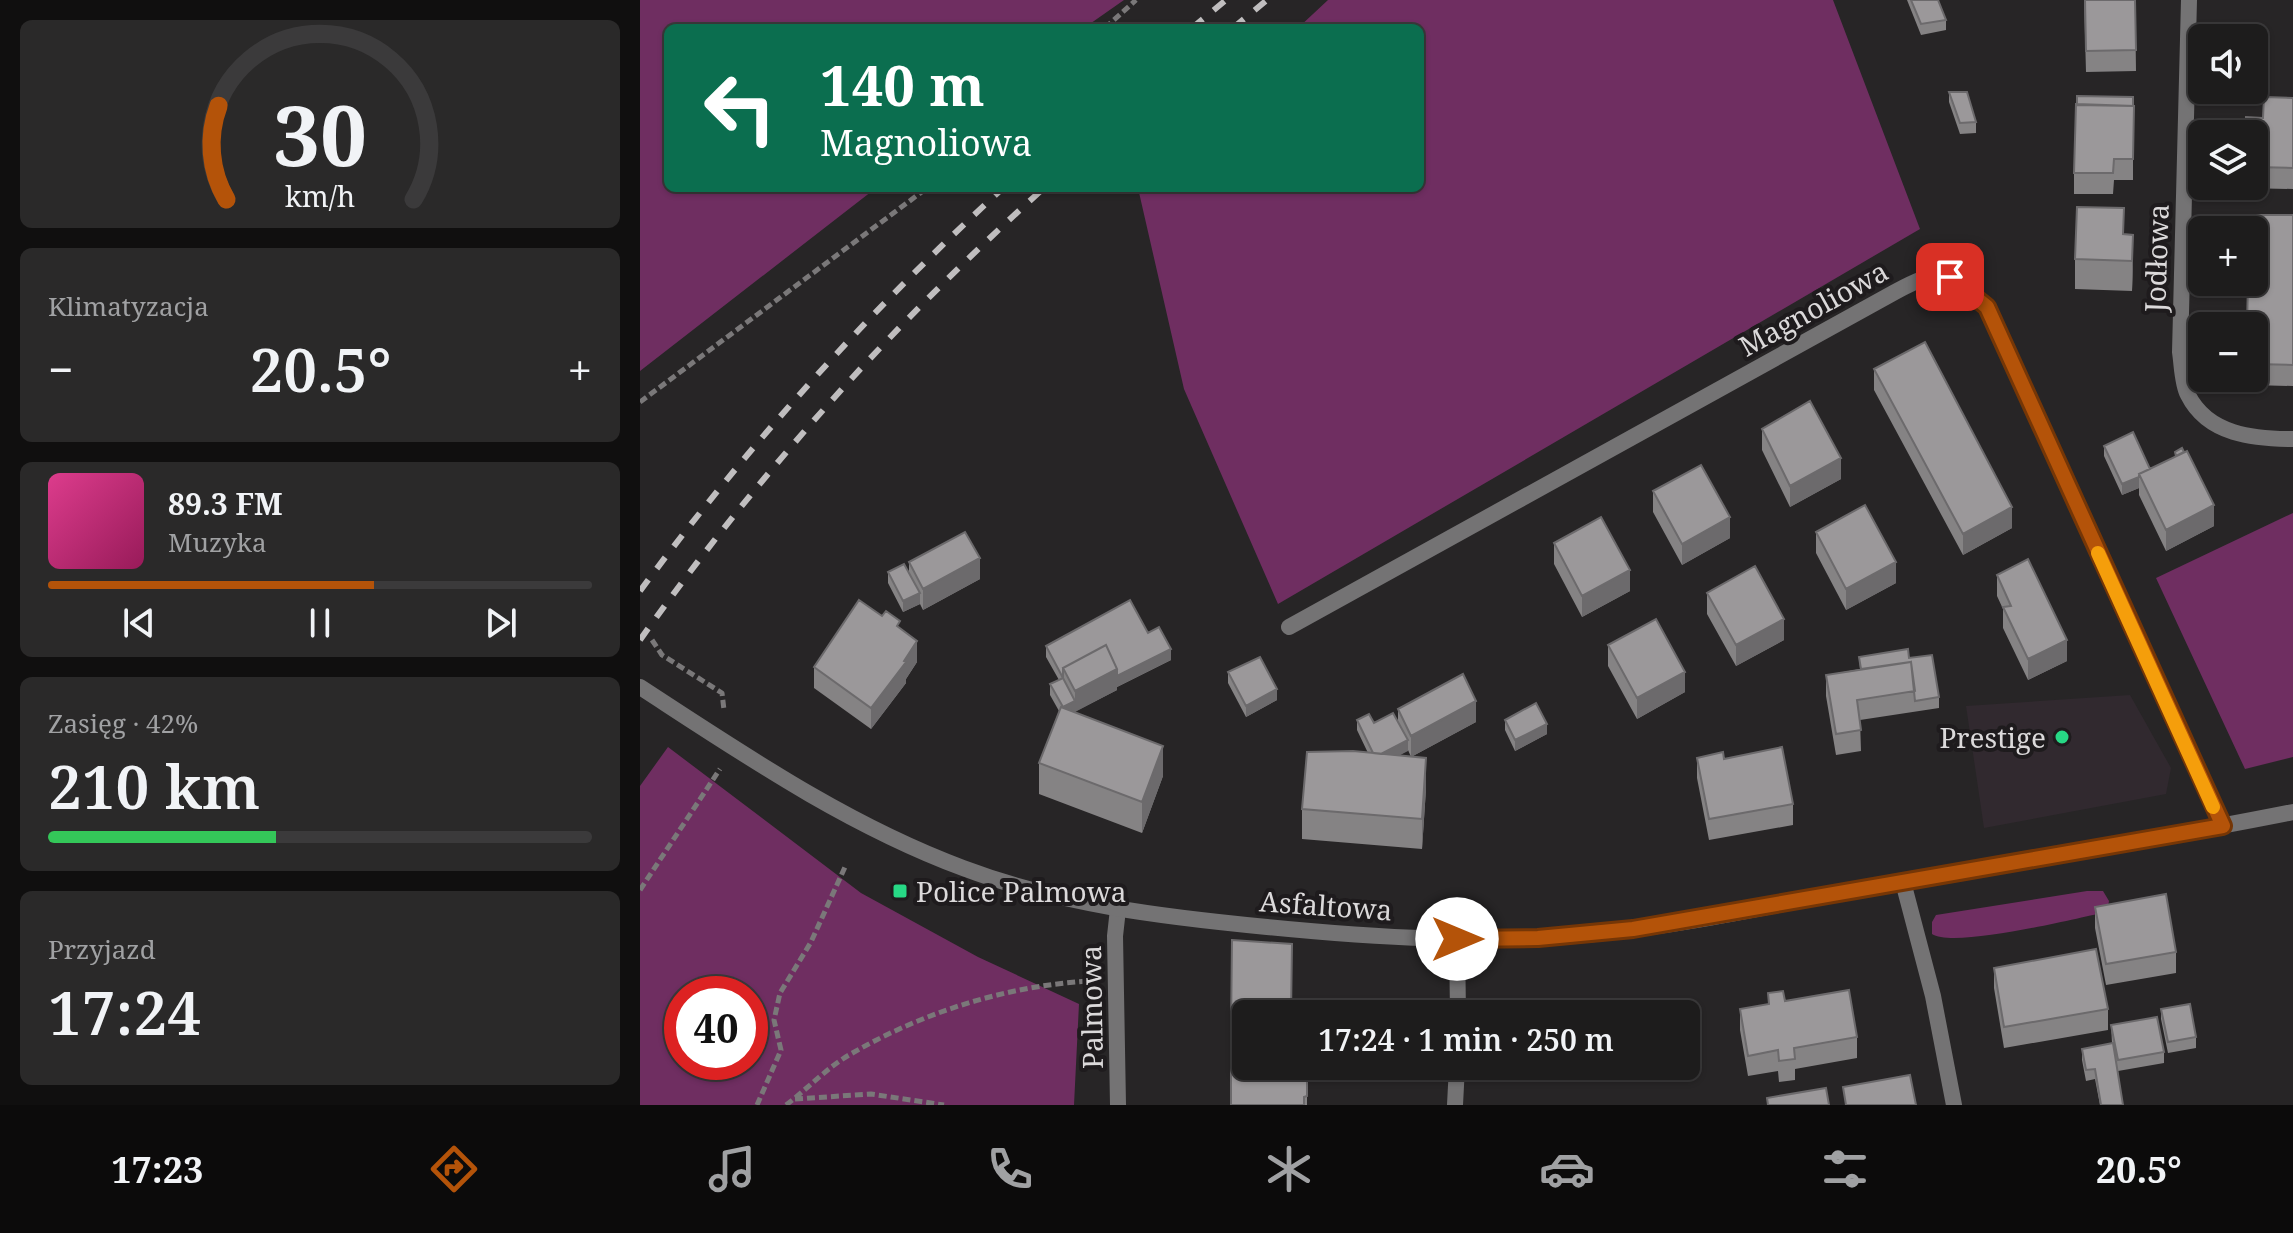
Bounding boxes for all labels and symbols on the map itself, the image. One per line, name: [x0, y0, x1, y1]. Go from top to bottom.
street label: Jodłowa: [2135, 203, 2177, 314]
pin: [1916, 243, 1984, 311]
street label: Magnoliowa: [1732, 251, 1894, 365]
place label: Prestige: [1939, 718, 2046, 756]
marker: Prestige: [2053, 728, 2071, 746]
place label: Police Palmowa: [916, 872, 1127, 910]
street label: Asfaltowa: [1258, 881, 1394, 929]
marker: Police Palmowa: [891, 882, 909, 900]
position arrow: [1415, 897, 1499, 981]
street label: Palmowa: [1071, 945, 1111, 1069]
speed limit sign: 40: [664, 976, 768, 1080]

